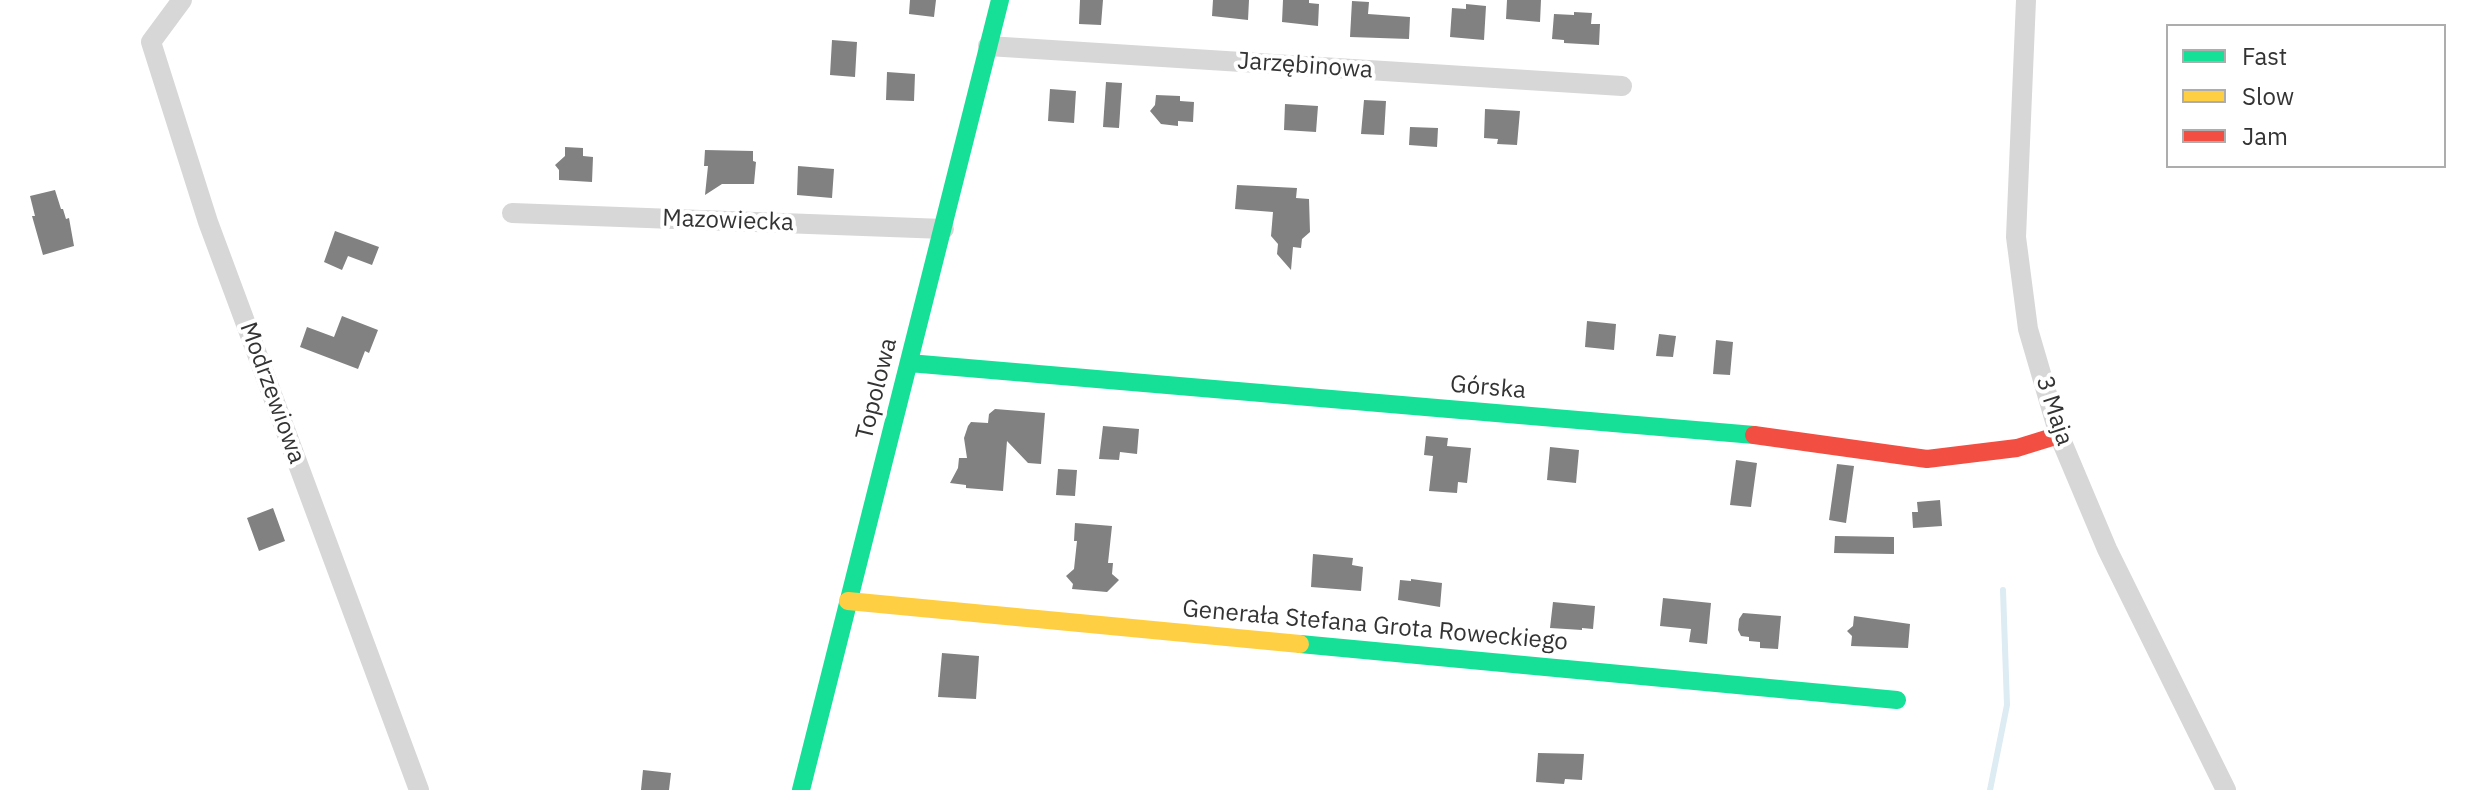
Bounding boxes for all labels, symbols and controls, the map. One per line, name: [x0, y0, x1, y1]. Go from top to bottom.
legend: [2166, 24, 2446, 168]
text: Fast: [2242, 40, 2287, 72]
street label: Jarzębinowa: [1236, 47, 1374, 85]
text: Slow: [2242, 80, 2294, 112]
text: Jam: [2242, 120, 2288, 152]
street label: Mazowiecka: [662, 204, 794, 238]
street label: Modrzewiowa: [233, 318, 311, 468]
street label: Topolowa: [850, 335, 904, 443]
street label: Górska: [1449, 370, 1527, 406]
street label: 3 Maja: [2029, 373, 2079, 449]
street label: Generała Stefana Grota Roweckiego: [1181, 595, 1569, 657]

